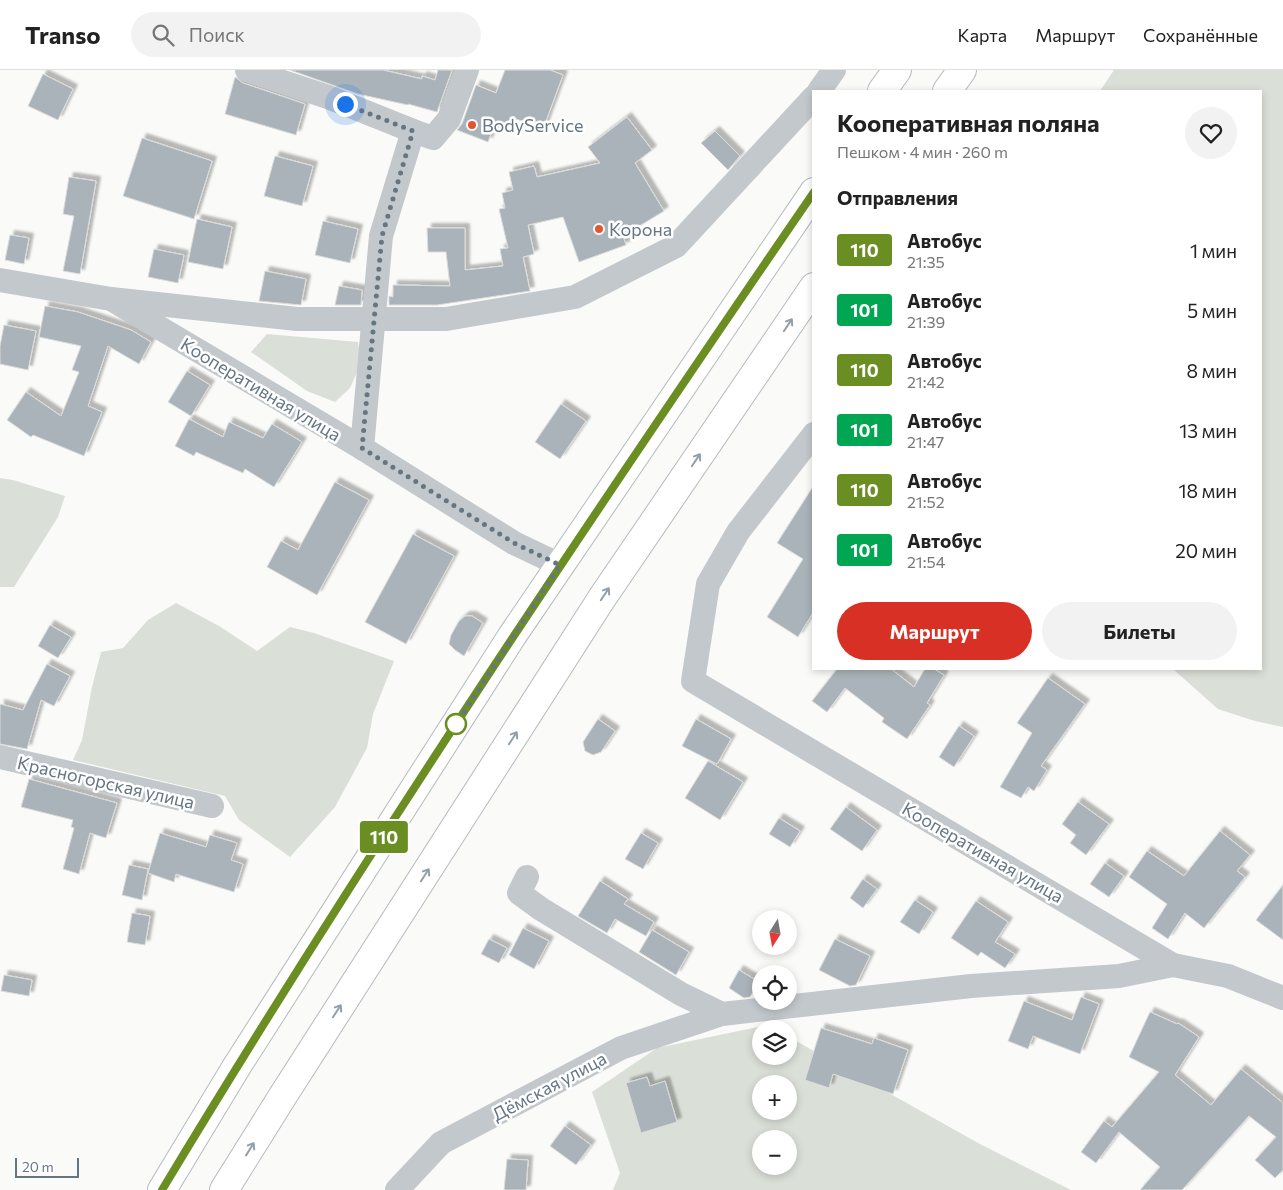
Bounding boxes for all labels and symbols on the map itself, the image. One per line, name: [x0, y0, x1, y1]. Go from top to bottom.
your location: [333, 92, 358, 117]
place label: BodyService: [482, 114, 584, 136]
marker: BodyService: [466, 119, 478, 131]
place label: Корона: [609, 218, 672, 240]
marker: Корона: [593, 223, 605, 235]
one-way arrow: [783, 319, 793, 333]
street label: Кооперативная улица: [177, 333, 345, 445]
one-way arrow: [691, 453, 701, 467]
one-way arrow: [600, 587, 610, 601]
unlabelled marker: [445, 713, 467, 735]
one-way arrow: [508, 731, 518, 745]
street label: Красногорская улица: [15, 751, 197, 813]
street label: Кооперативная улица: [898, 797, 1068, 907]
line badge: 110: [355, 821, 413, 853]
one-way arrow: [420, 868, 430, 882]
north arrow: [752, 910, 798, 955]
one-way arrow: [332, 1005, 342, 1019]
street label: Дёмская улица: [488, 1047, 610, 1125]
one-way arrow: [245, 1142, 255, 1156]
scale bar: [15, 1155, 79, 1178]

